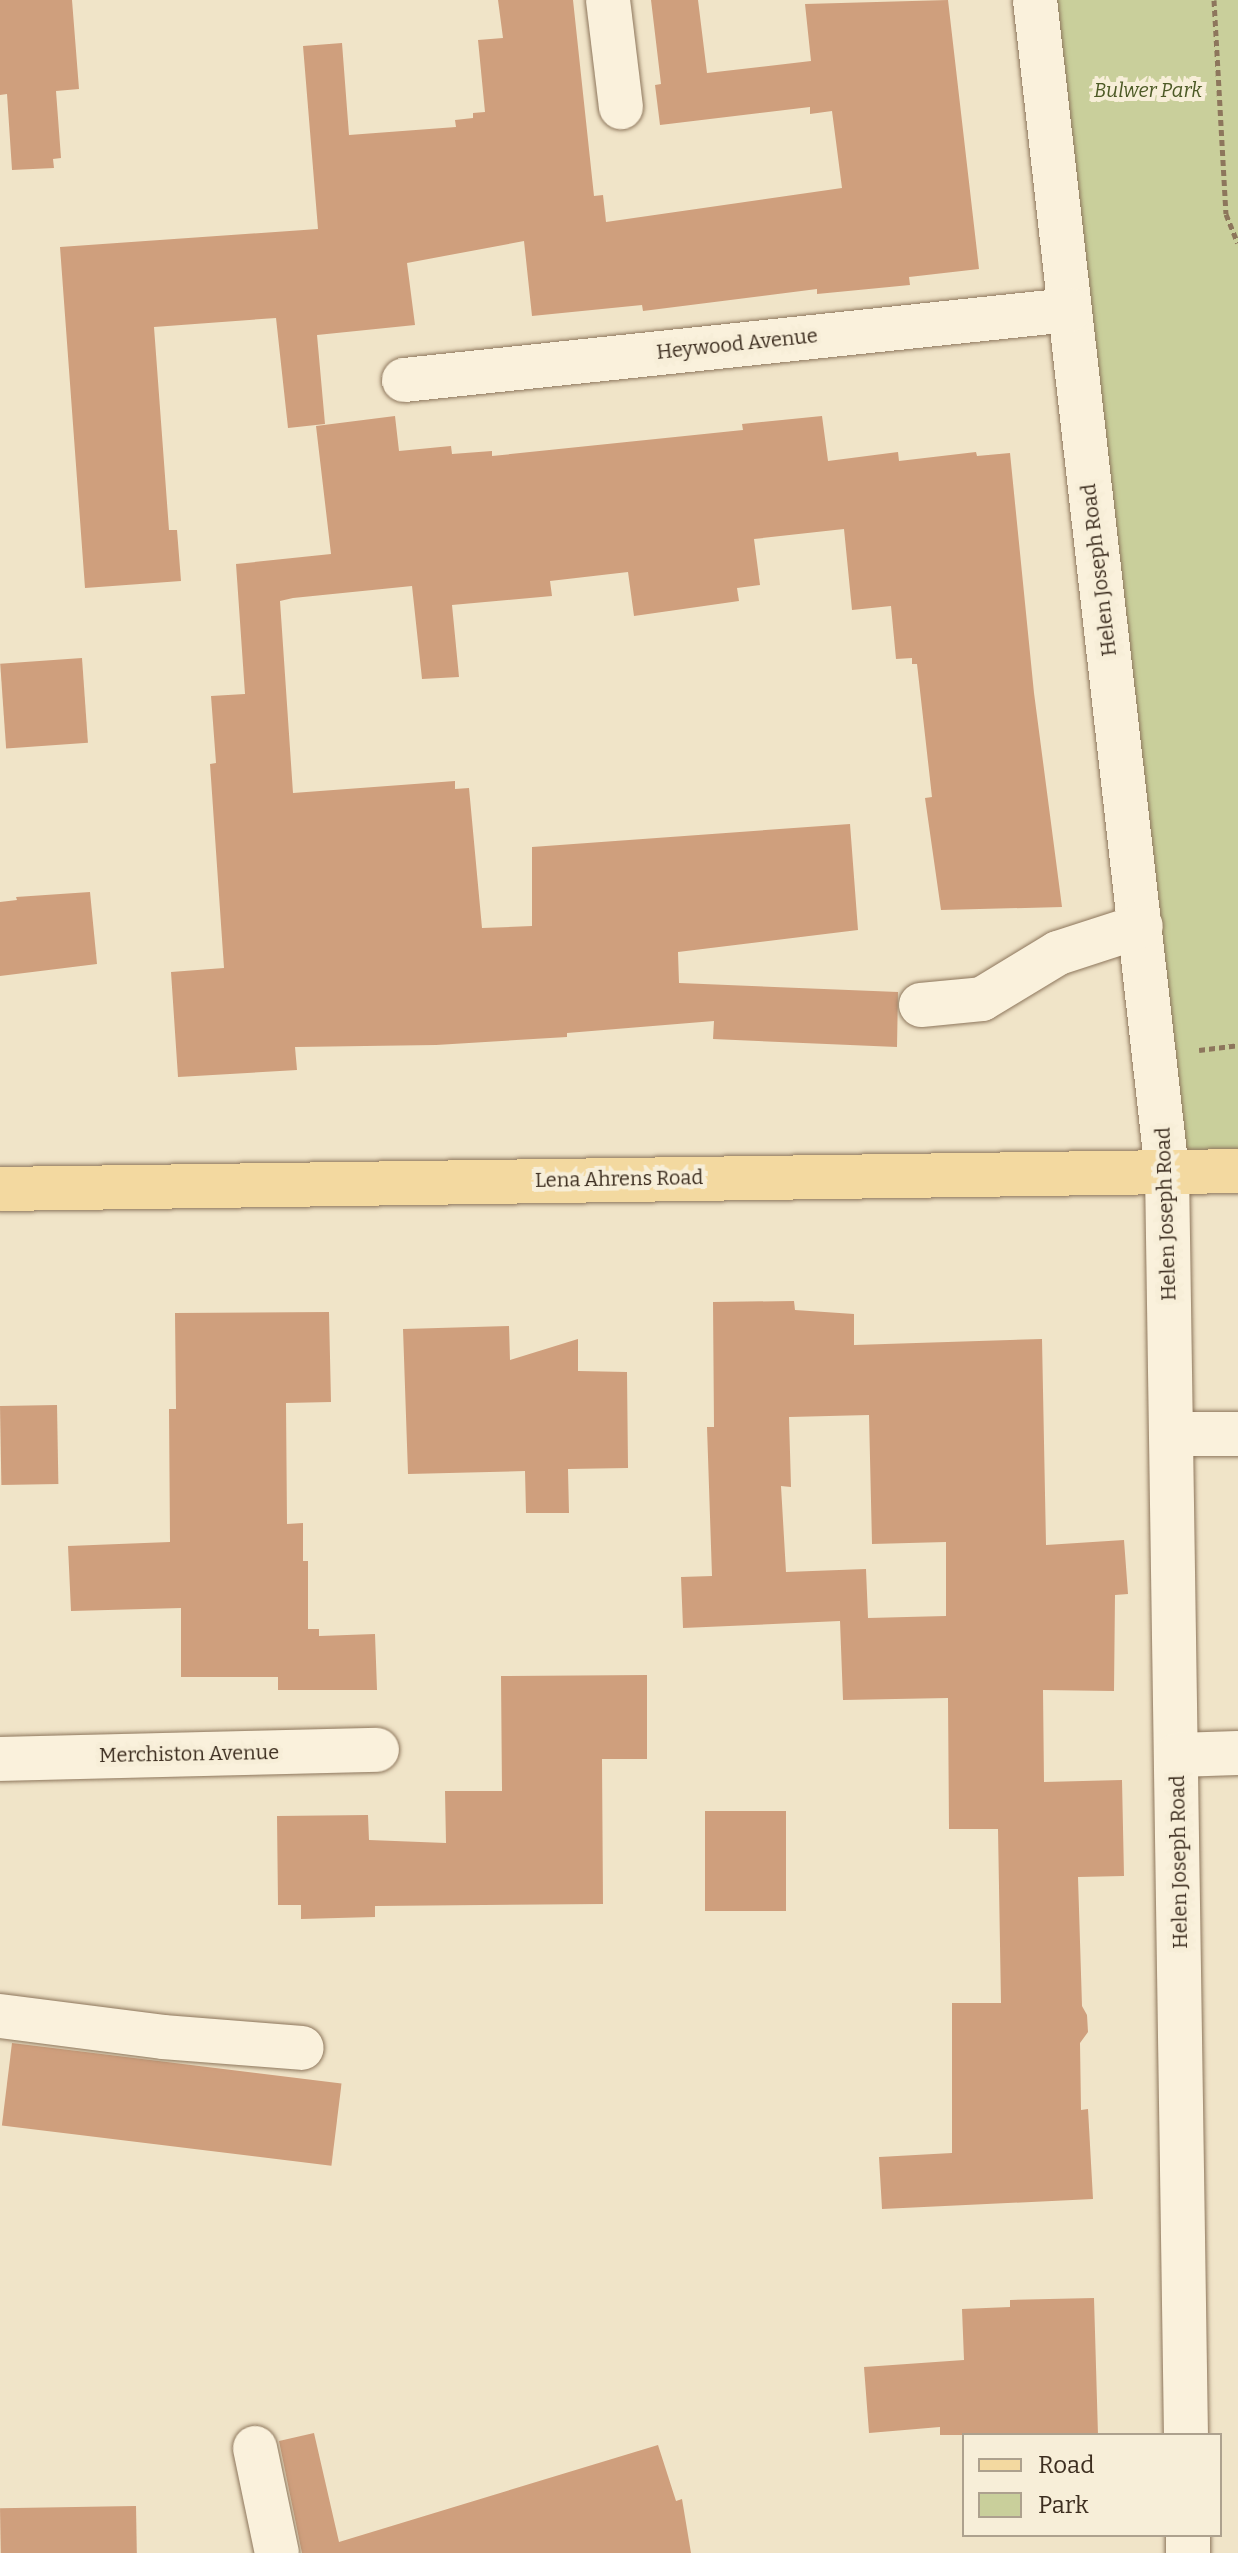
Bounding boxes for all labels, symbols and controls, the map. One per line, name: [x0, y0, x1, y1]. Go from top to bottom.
park label: Bulwer Park: [1094, 78, 1202, 102]
street label: Heywood Avenue: [655, 324, 819, 364]
street label: Helen Joseph Road: [1077, 482, 1121, 658]
street label: Helen Joseph Road: [1151, 1127, 1181, 1301]
street label: Lena Ahrens Road: [535, 1166, 703, 1192]
street label: Merchiston Avenue: [99, 1740, 279, 1768]
street label: Helen Joseph Road: [1165, 1775, 1193, 1949]
legend: [962, 2433, 1222, 2537]
text: Road: [1038, 2451, 1094, 2479]
text: Park: [1038, 2491, 1089, 2519]

